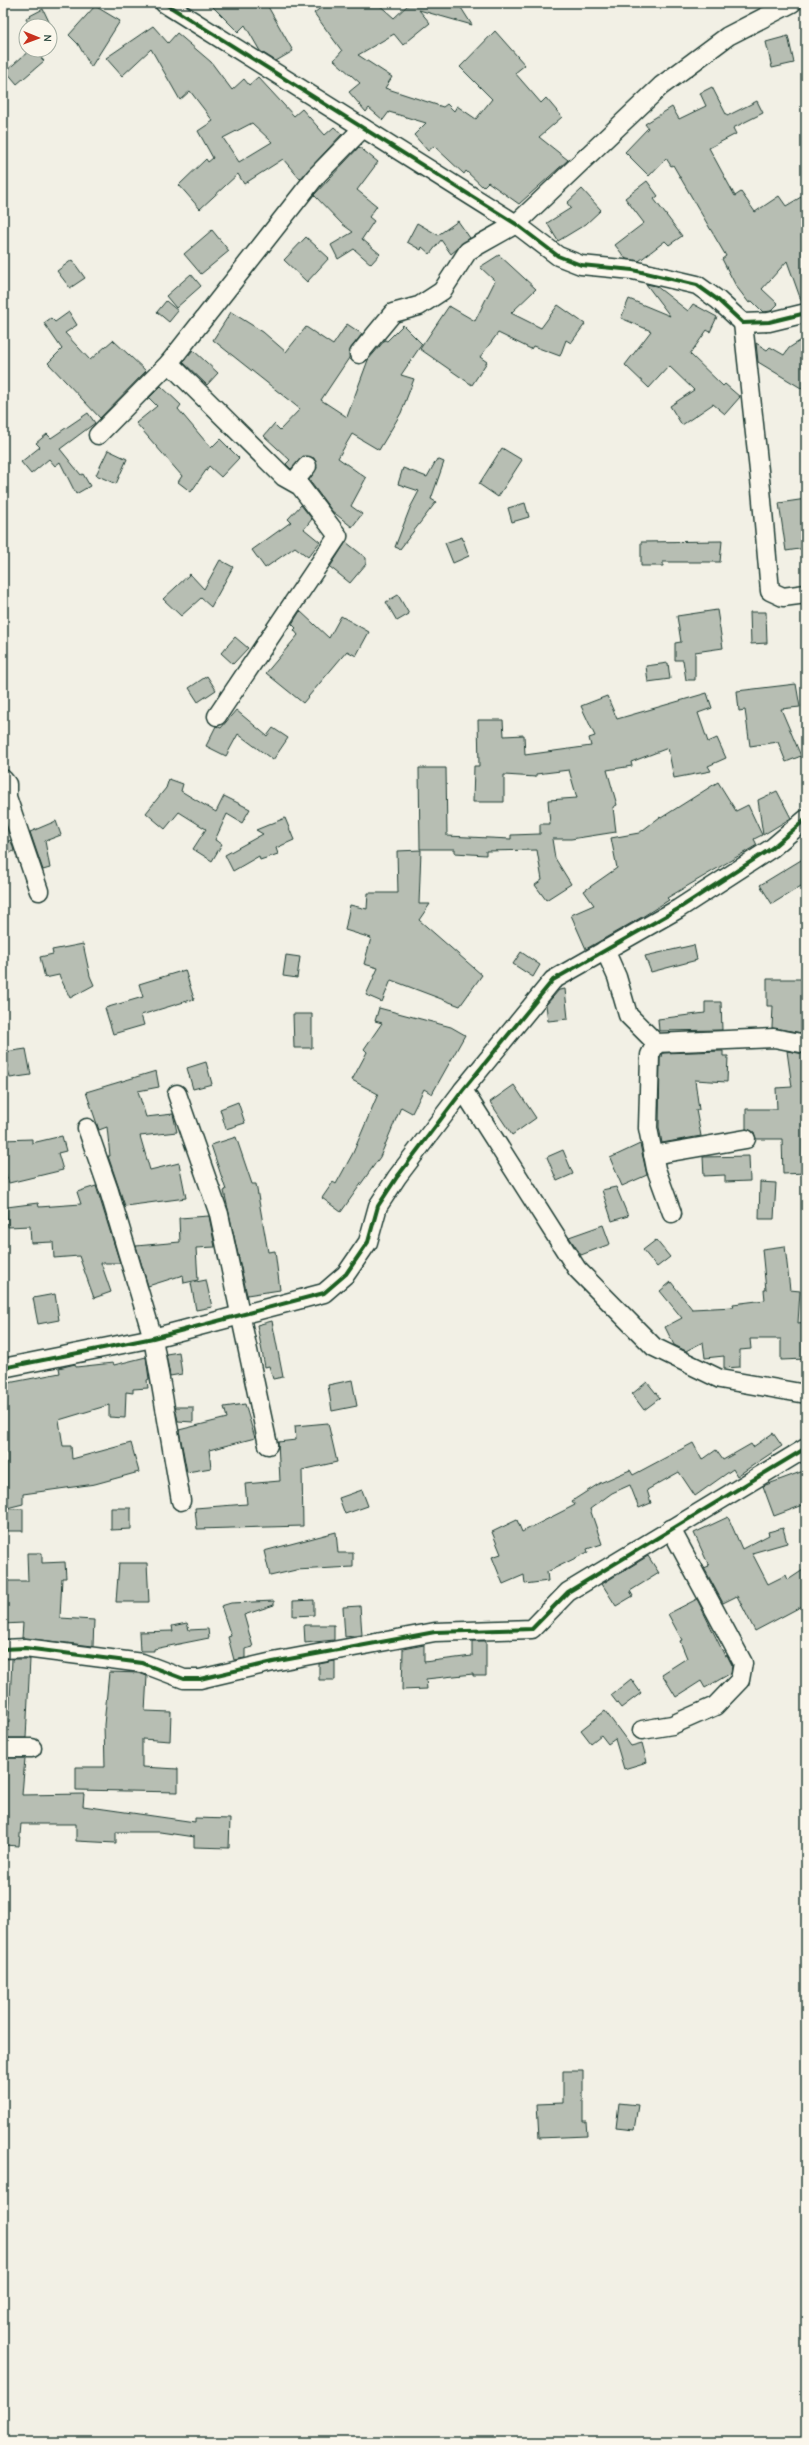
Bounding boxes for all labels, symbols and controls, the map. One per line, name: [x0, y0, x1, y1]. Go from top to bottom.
north arrow: [18, 18, 58, 58]
text: N: [41, 34, 54, 42]

